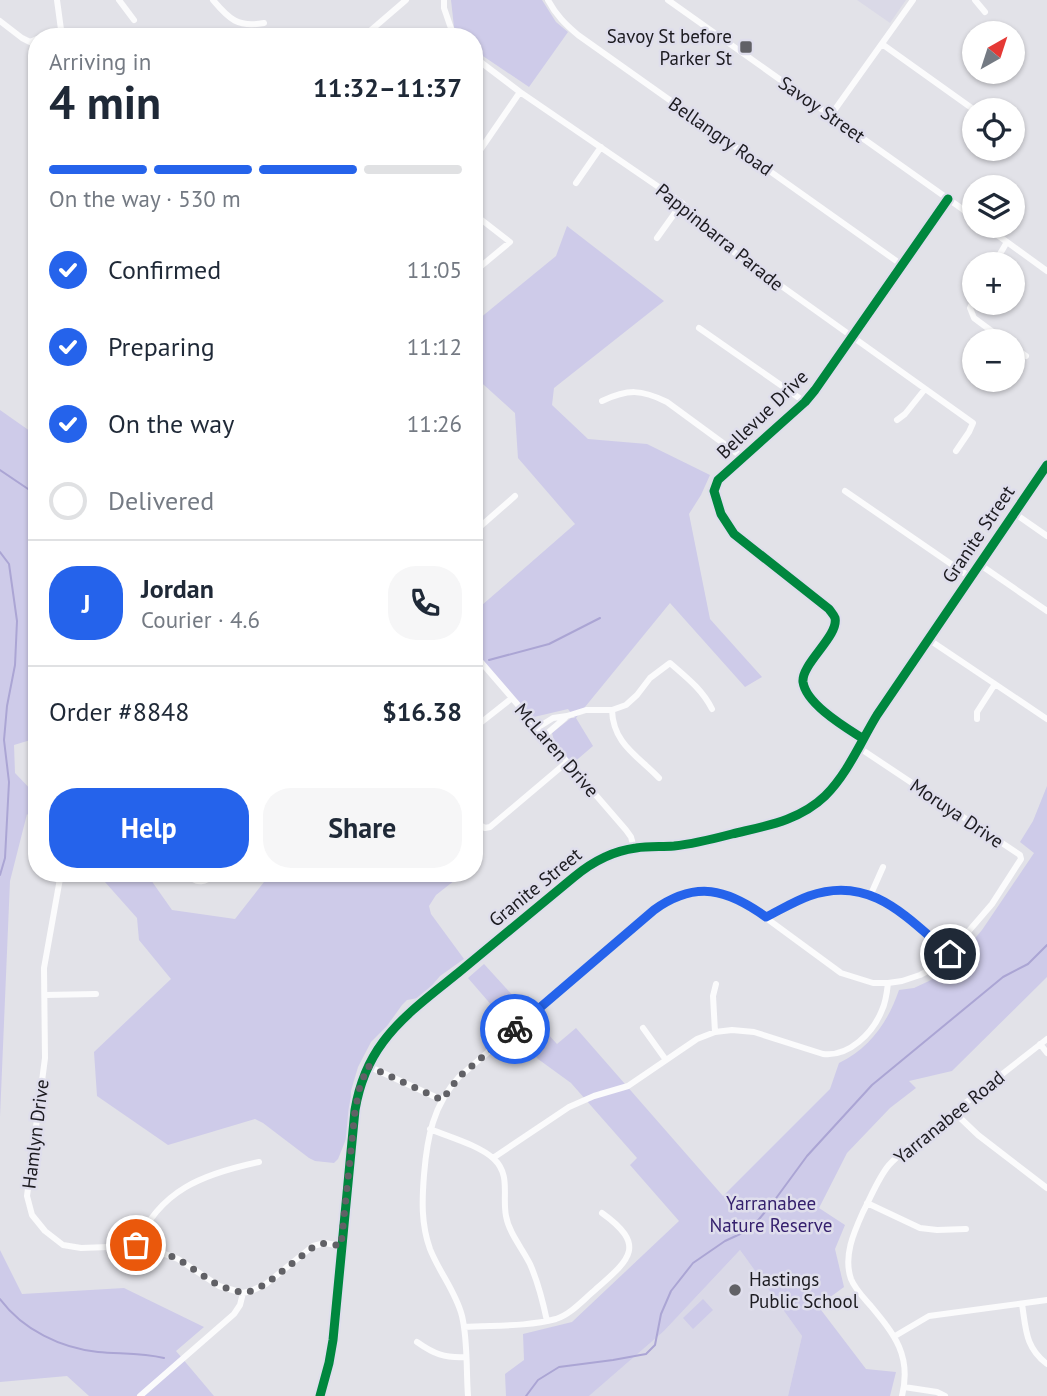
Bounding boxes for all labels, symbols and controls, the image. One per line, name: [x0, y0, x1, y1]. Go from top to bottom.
north arrow: [962, 21, 1026, 84]
map controls: [962, 21, 1025, 392]
place label: Savoy St before Parker St: [607, 24, 733, 70]
marker: Savoy St before Parker St: [738, 39, 754, 55]
text: Arriving in: [49, 47, 151, 76]
street label: Savoy Street: [774, 70, 870, 148]
text: 11:32–11:37: [313, 71, 462, 104]
text: 4 min: [49, 72, 161, 132]
street label: Bellangry Road: [664, 91, 778, 181]
button: locate: [962, 98, 1025, 161]
button: layers: [962, 175, 1025, 238]
street label: Pappinbarra Parade: [651, 178, 789, 296]
text: On the way · 530 m: [49, 184, 241, 213]
icon: check: [49, 251, 87, 289]
button: +: [962, 252, 1025, 315]
text: Confirmed: [108, 253, 221, 286]
text: 11:05: [407, 255, 462, 284]
icon: check: [49, 328, 87, 366]
button: −: [962, 329, 1025, 392]
text: Preparing: [108, 330, 215, 363]
text: 11:12: [407, 332, 462, 361]
street label: Bellevue Drive: [711, 364, 813, 464]
icon: check: [49, 405, 87, 443]
text: On the way: [108, 407, 234, 440]
text: 11:26: [407, 409, 462, 438]
street label: Granite Street: [937, 480, 1020, 587]
text: Delivered: [108, 484, 214, 517]
button: phone: [388, 566, 462, 640]
text: Jordan: [141, 572, 214, 605]
text: J: [82, 587, 90, 620]
text: Courier · 4.6: [141, 605, 260, 634]
text: Order #8848: [49, 695, 189, 728]
text: $16.38: [382, 695, 462, 728]
street label: McLaren Drive: [510, 698, 604, 802]
street label: Moruya Drive: [906, 773, 1008, 853]
button: Help: [49, 788, 249, 868]
button: Share: [263, 788, 462, 868]
street label: Granite Street: [484, 842, 587, 932]
pin: [920, 924, 980, 984]
icon: home: [931, 935, 969, 973]
courier: [480, 994, 550, 1064]
icon: bike: [496, 1010, 534, 1048]
street label: Yarranabee Road: [889, 1065, 1009, 1169]
street label: Hamlyn Drive: [16, 1078, 54, 1190]
park label: Yarranabee Nature Reserve: [710, 1191, 832, 1237]
pin: [106, 1215, 166, 1275]
icon: bag: [117, 1226, 155, 1264]
place label: Hastings Public School: [749, 1267, 859, 1313]
marker: Hastings Public School: [727, 1282, 743, 1298]

